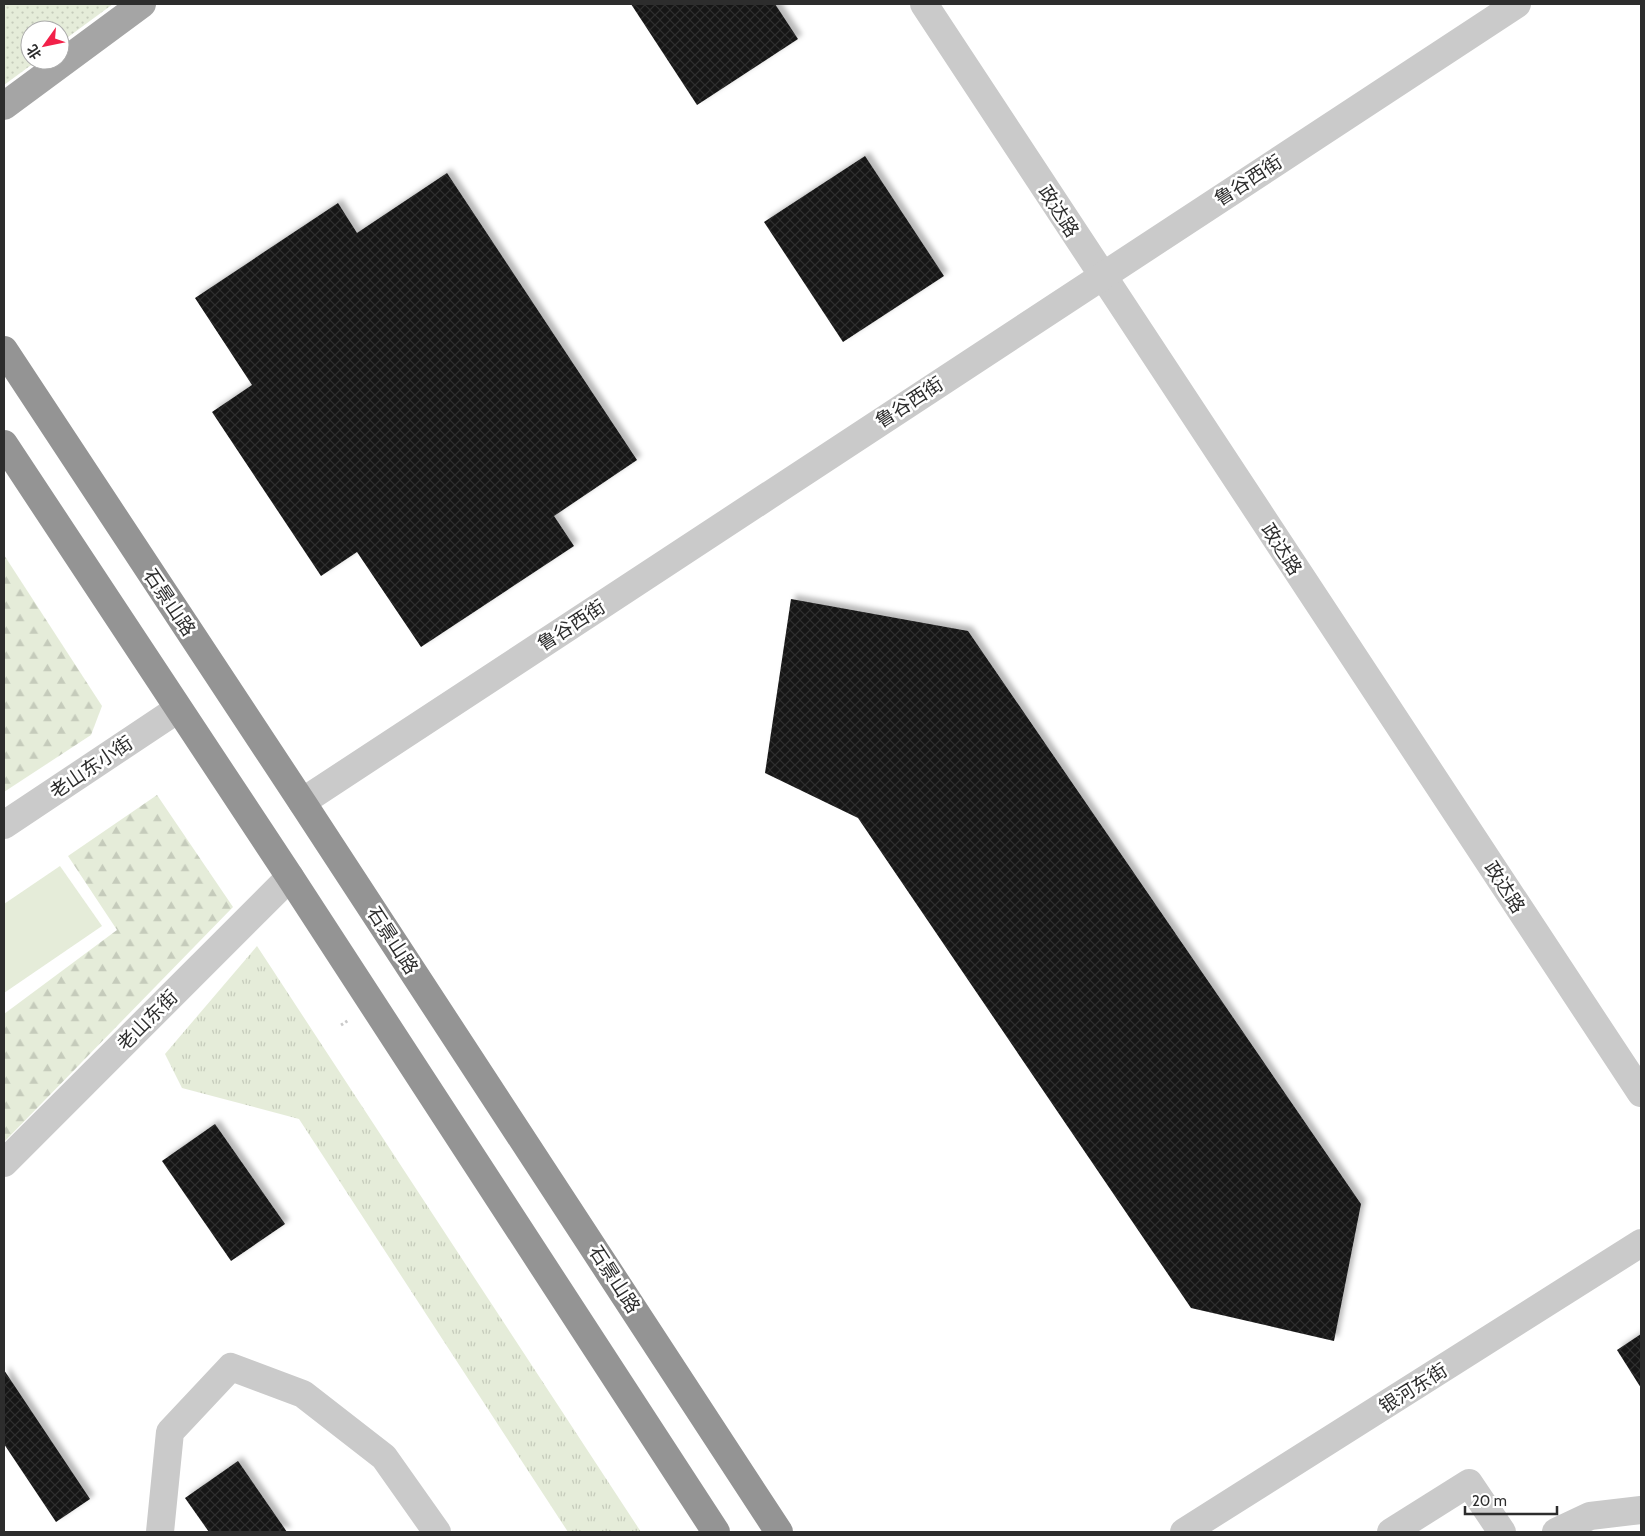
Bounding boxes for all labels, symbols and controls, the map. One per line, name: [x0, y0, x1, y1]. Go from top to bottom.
north arrow: [20, 20, 70, 70]
text: 北: [23, 41, 45, 63]
street label: 鲁谷西街: [1210, 150, 1286, 211]
street label: 政达路: [1033, 181, 1084, 241]
street label: 鲁谷西街: [871, 372, 947, 433]
street label: 政达路: [1256, 519, 1307, 579]
street label: 石景山路: [139, 564, 200, 640]
street label: 鲁谷西街: [533, 595, 609, 656]
street label: 老山东小街: [45, 731, 137, 804]
street label: 政达路: [1479, 857, 1530, 917]
street label: 石景山路: [362, 902, 423, 978]
street label: 老山东街: [112, 985, 182, 1055]
street label: 石景山路: [584, 1241, 645, 1317]
street label: 银河东街: [1375, 1359, 1452, 1418]
scale bar: [1465, 1484, 1558, 1516]
text: 20 m: [1472, 1492, 1507, 1510]

